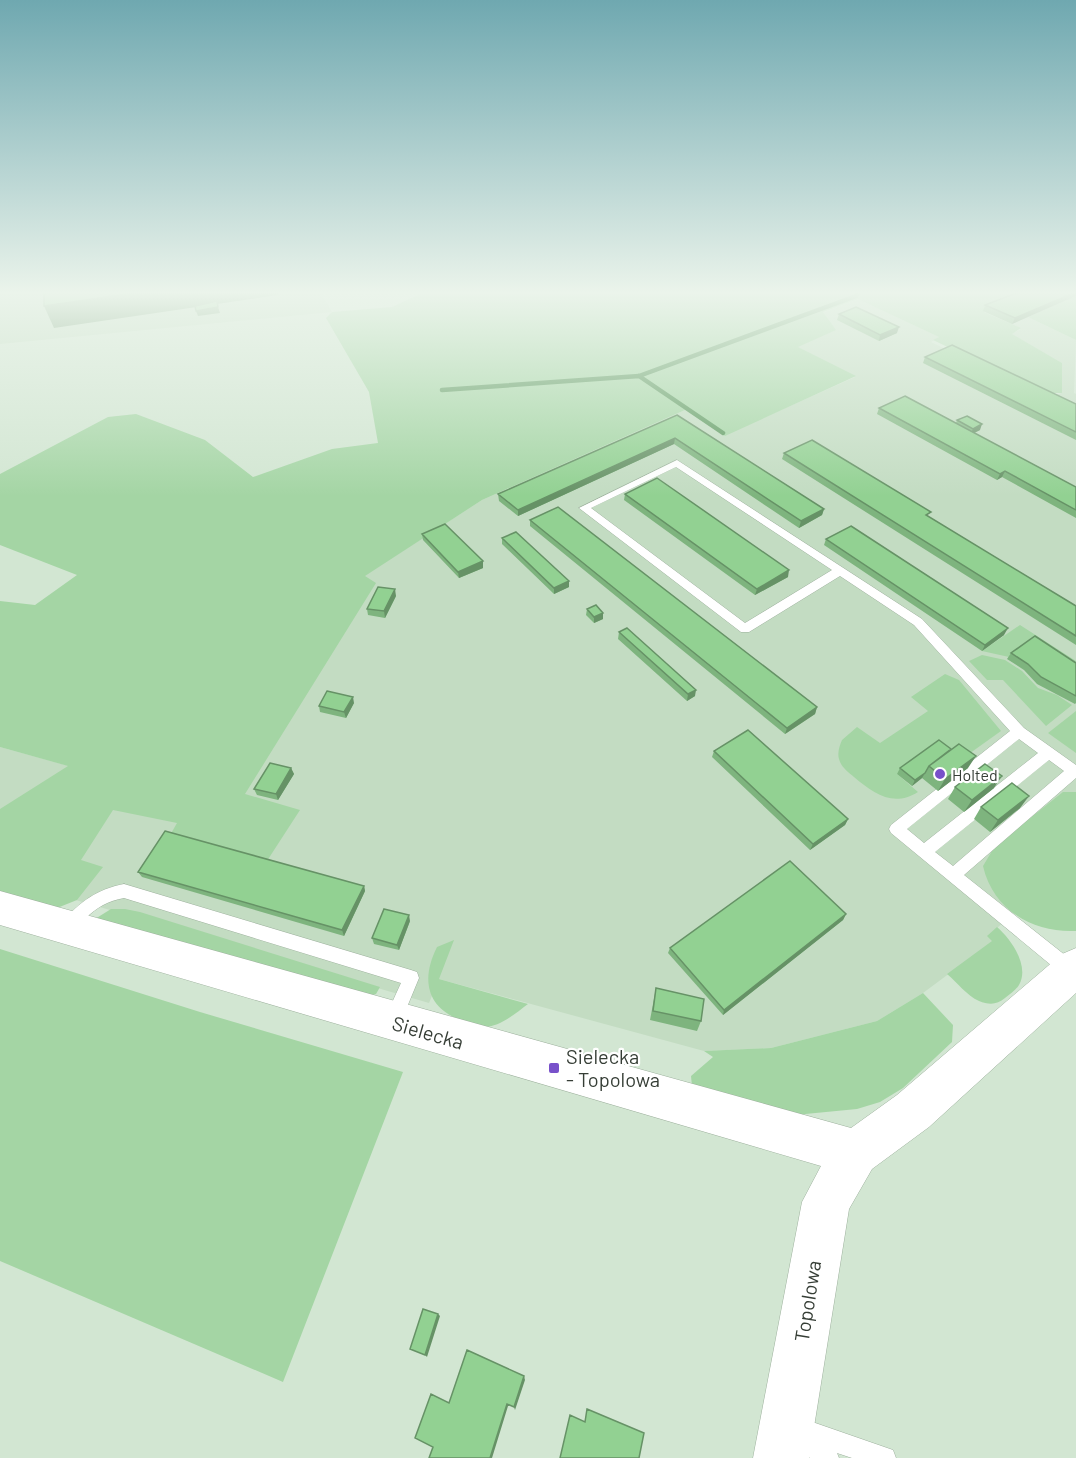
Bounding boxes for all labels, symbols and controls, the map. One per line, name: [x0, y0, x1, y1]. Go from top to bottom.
place label: Holted: [952, 765, 998, 784]
marker: Holted: [933, 767, 947, 781]
street label: Sielecka: [390, 1010, 466, 1054]
place label: Sielecka - Topolowa: [566, 1044, 660, 1091]
marker: Sielecka - Topolowa: [547, 1061, 561, 1075]
street label: Topolowa: [789, 1259, 825, 1343]

